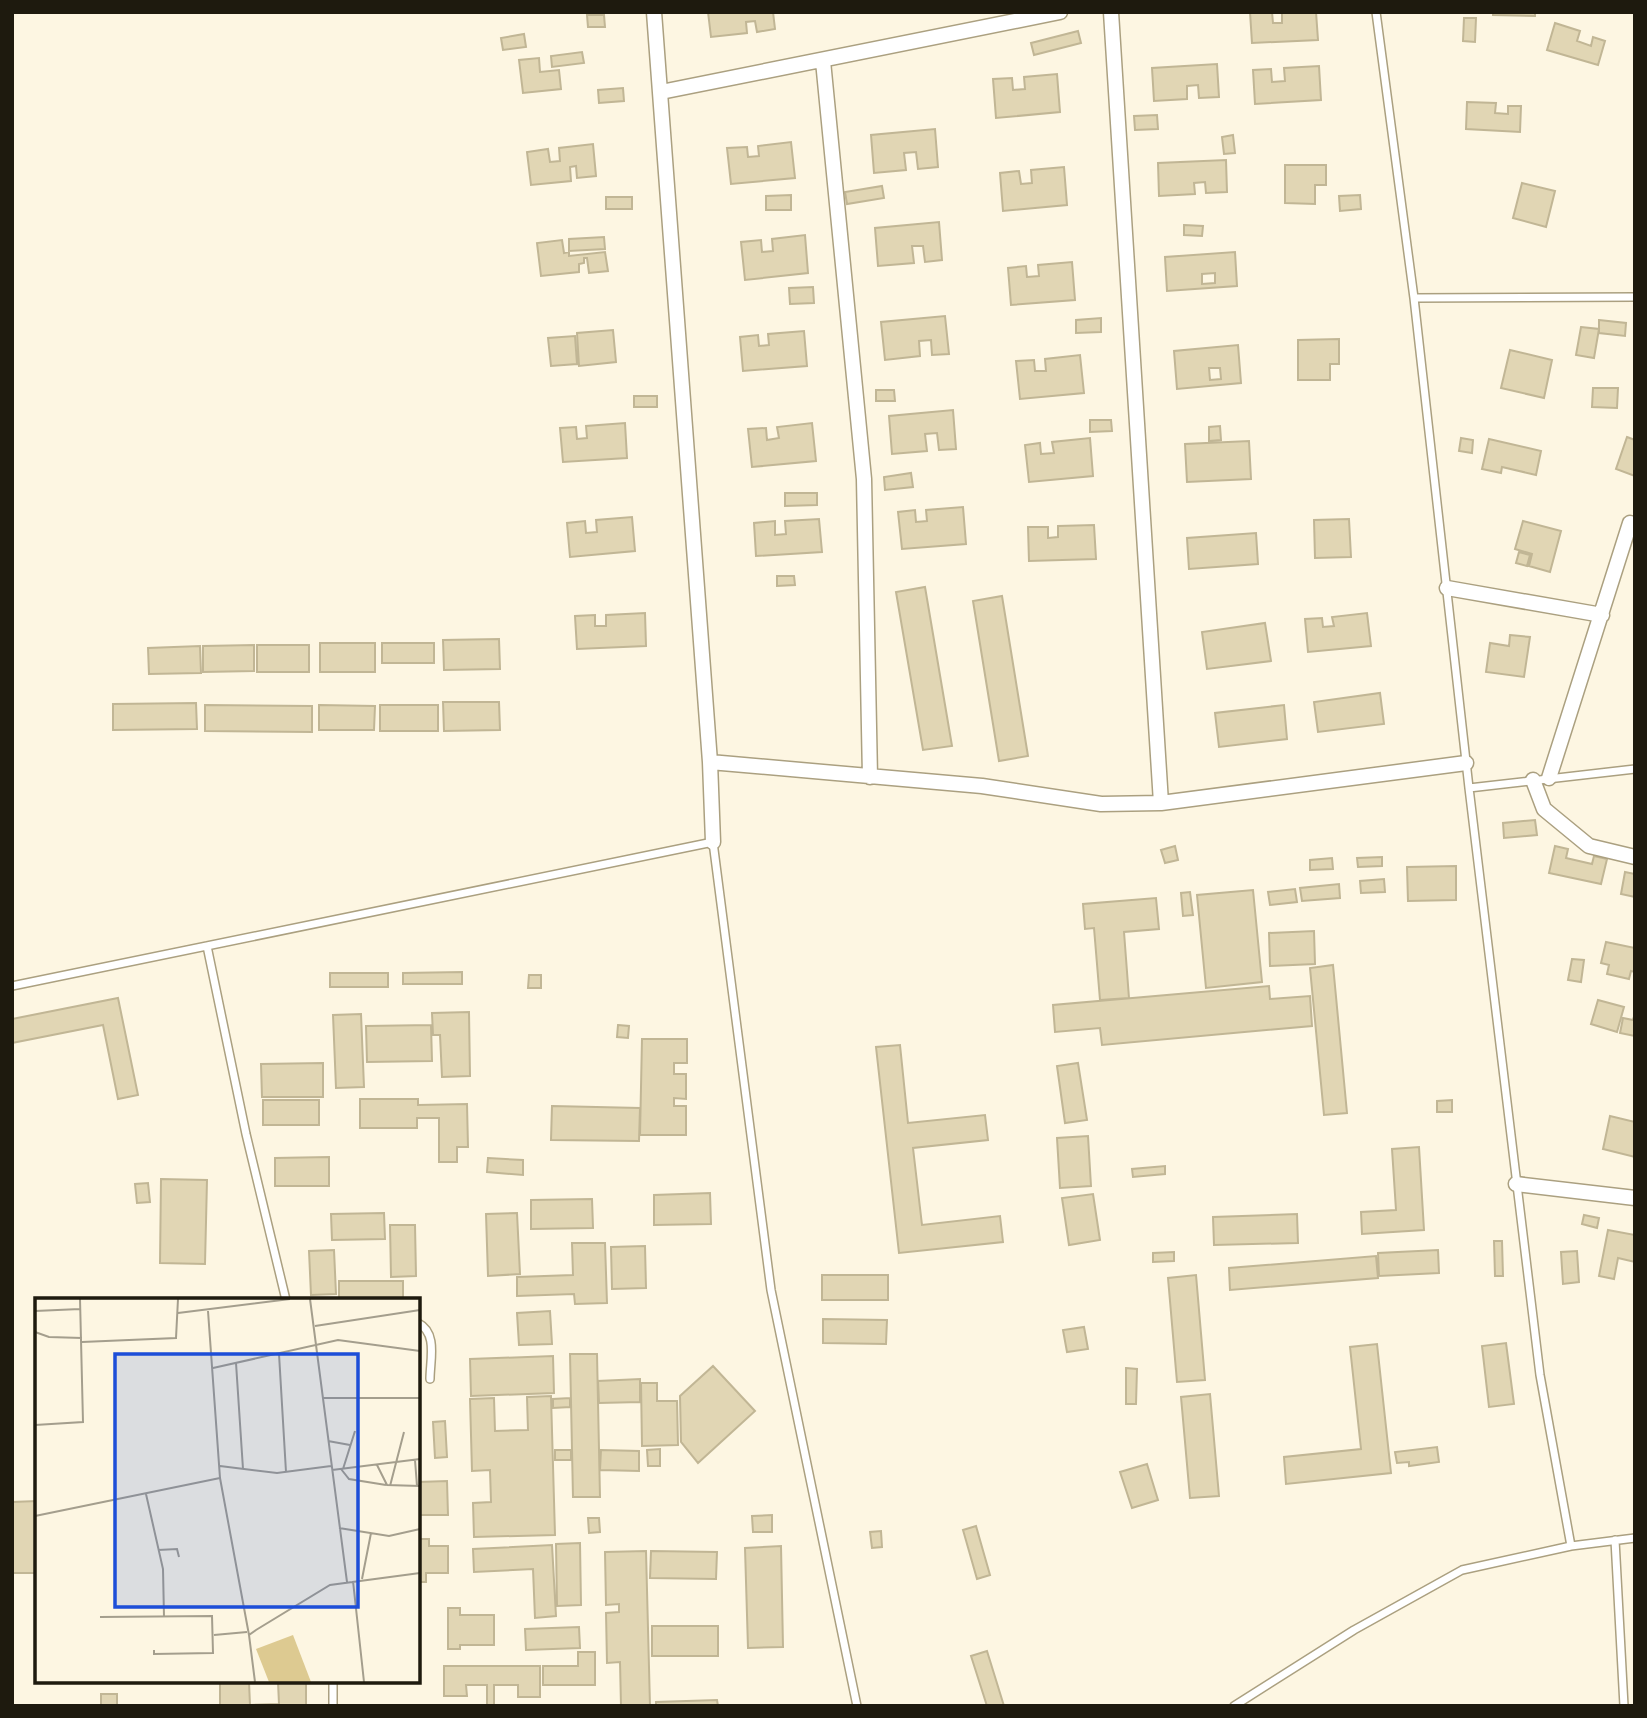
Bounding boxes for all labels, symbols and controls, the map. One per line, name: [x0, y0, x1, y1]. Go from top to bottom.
inset map: [35, 1298, 420, 1683]

